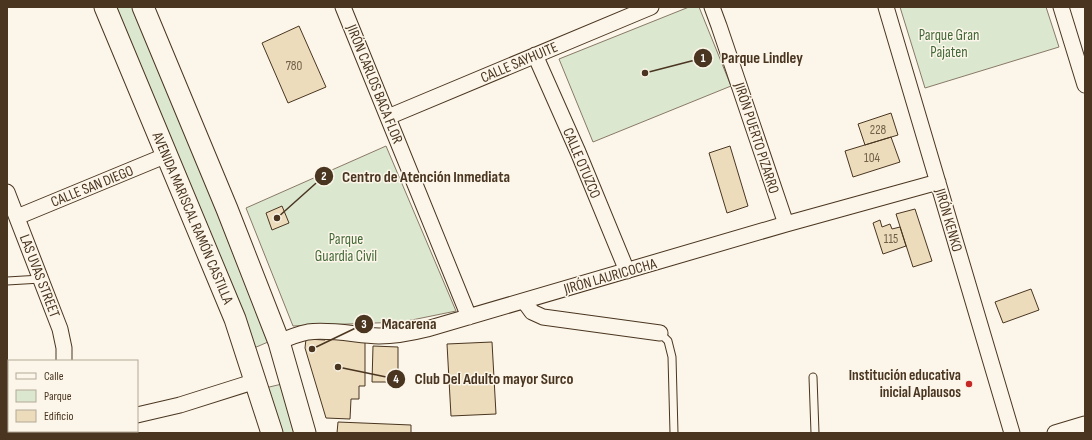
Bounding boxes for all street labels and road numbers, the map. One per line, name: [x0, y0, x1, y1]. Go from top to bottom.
street label: JIRÓN CARLOS BACA FLOR: [342, 21, 407, 147]
street label: CALLE SAYHUITE: [478, 38, 561, 87]
street label: JIRÓN PUERTO PIZARRO: [729, 79, 783, 196]
street label: CALLE OTUZCO: [558, 125, 605, 201]
street label: AVENIDA MARISCAL RAMÓN CASTILLA: [147, 128, 238, 308]
street label: CALLE SAN DIEGO: [48, 161, 136, 212]
street label: JIRÓN KENKO: [930, 185, 967, 254]
street label: LAS UVAS STREET: [15, 232, 64, 321]
street label: JIRÓN LAURICOCHA: [561, 254, 659, 299]

